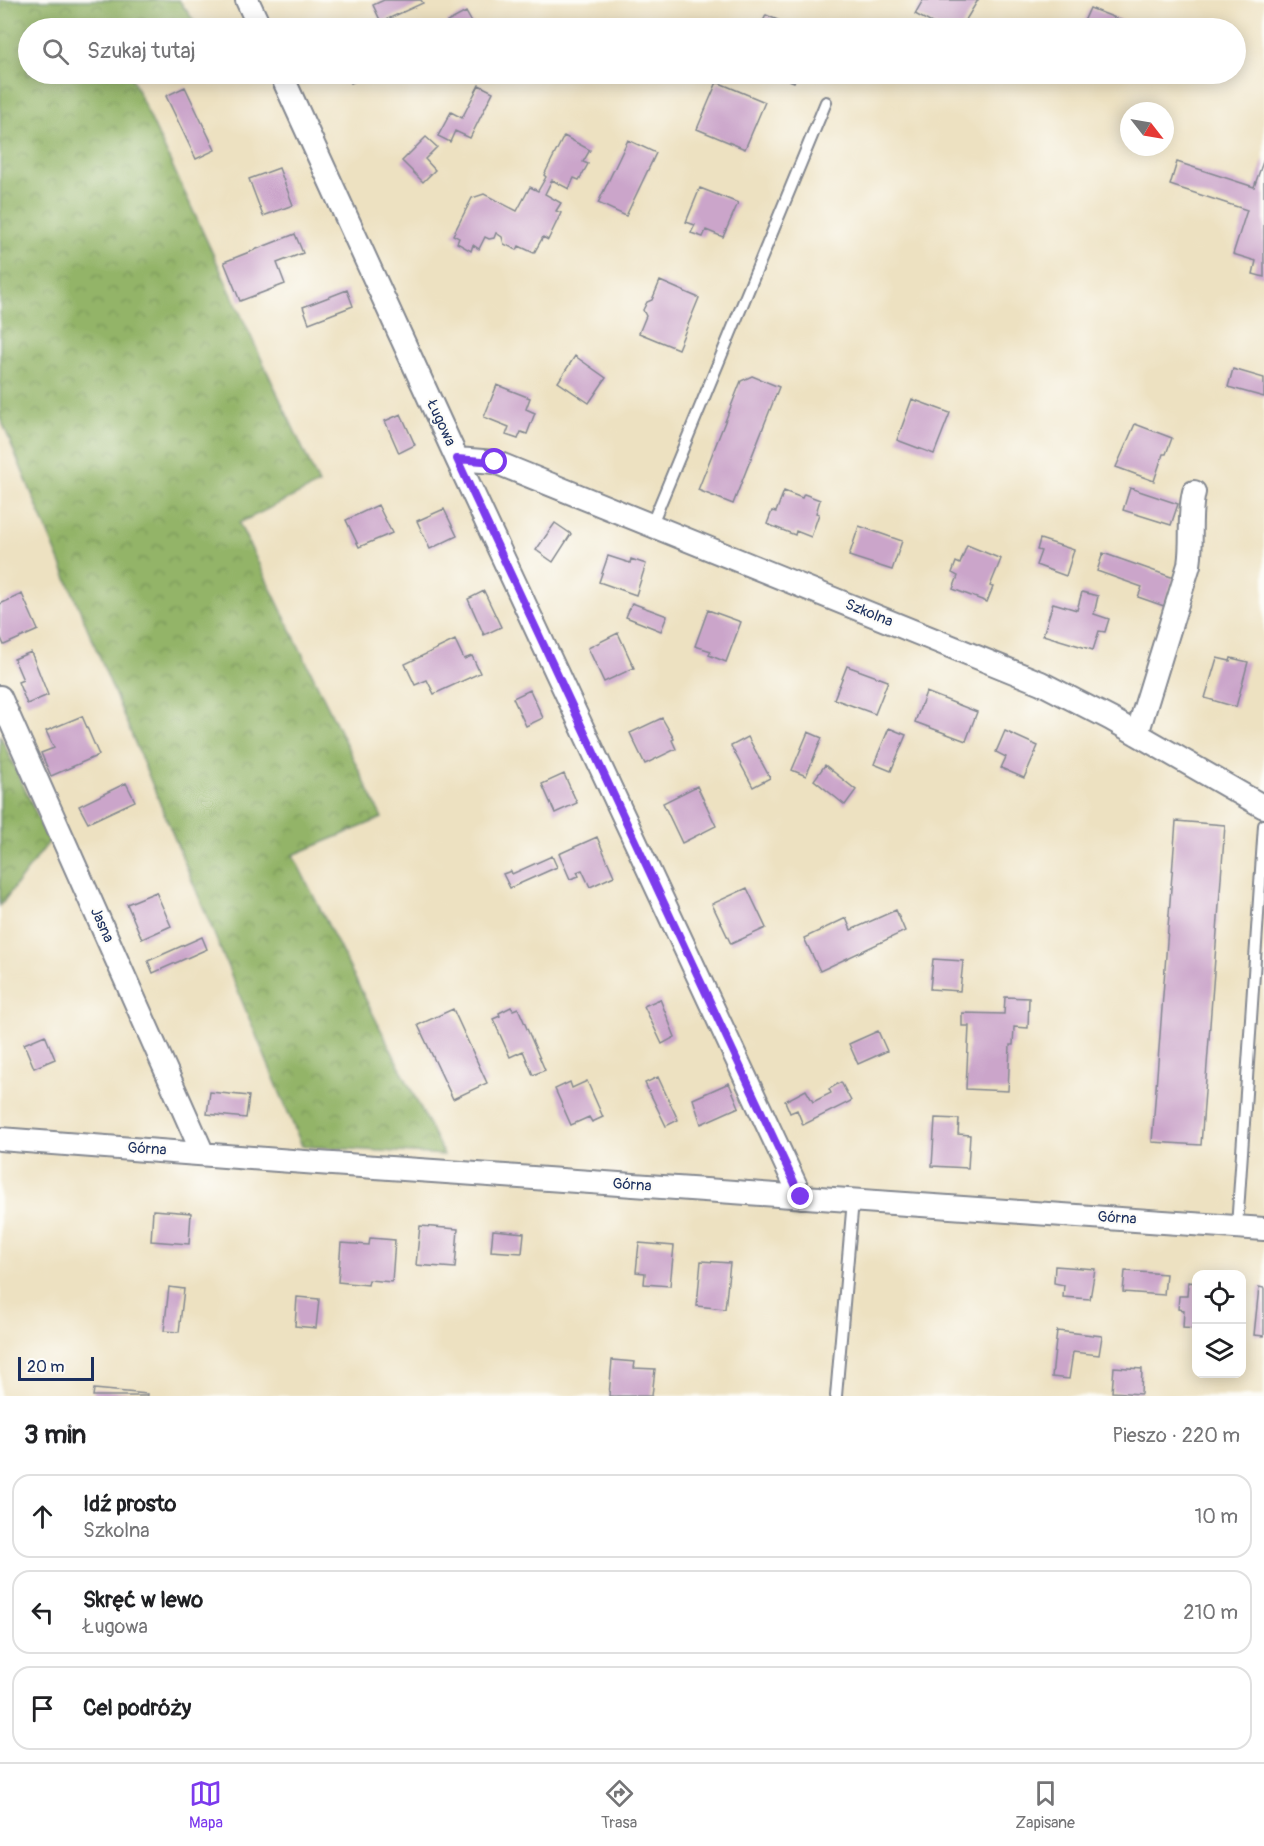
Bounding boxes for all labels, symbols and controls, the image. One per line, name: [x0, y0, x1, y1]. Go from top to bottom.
search box: [18, 18, 1246, 84]
icon: search: [39, 35, 72, 68]
text: Szukaj tutaj: [87, 37, 196, 65]
north arrow: [1120, 102, 1174, 156]
street label: Ługowa: [422, 396, 460, 449]
route start: [481, 448, 507, 474]
street label: Szkolna: [842, 595, 896, 631]
street label: Jasna: [86, 905, 118, 945]
street label: Górna: [127, 1138, 167, 1160]
street label: Górna: [612, 1174, 652, 1196]
route end: [787, 1183, 813, 1209]
street label: Górna: [1097, 1207, 1137, 1229]
map controls: [1192, 1270, 1246, 1378]
button: locate: [1192, 1270, 1246, 1324]
button: layers: [1192, 1324, 1246, 1378]
scale bar: [18, 1354, 94, 1382]
text: 20 m: [27, 1357, 65, 1377]
text: 3 min: [24, 1419, 86, 1451]
text: Pieszo · 220 m: [1112, 1423, 1240, 1448]
text: Idź prosto: [83, 1490, 176, 1518]
icon: ahead: [26, 1500, 59, 1533]
text: 10 m: [1194, 1504, 1238, 1529]
text: Szkolna: [83, 1518, 150, 1543]
text: Skręć w lewo: [83, 1586, 203, 1614]
icon: left: [26, 1596, 59, 1629]
text: 210 m: [1183, 1600, 1238, 1625]
text: Ługowa: [83, 1614, 148, 1639]
icon: arrive: [26, 1692, 59, 1725]
text: Cel podróży: [83, 1694, 191, 1722]
tab: Mapa: [189, 1777, 223, 1833]
tab: Trasa: [601, 1777, 637, 1833]
tab: Zapisane: [1015, 1777, 1075, 1833]

